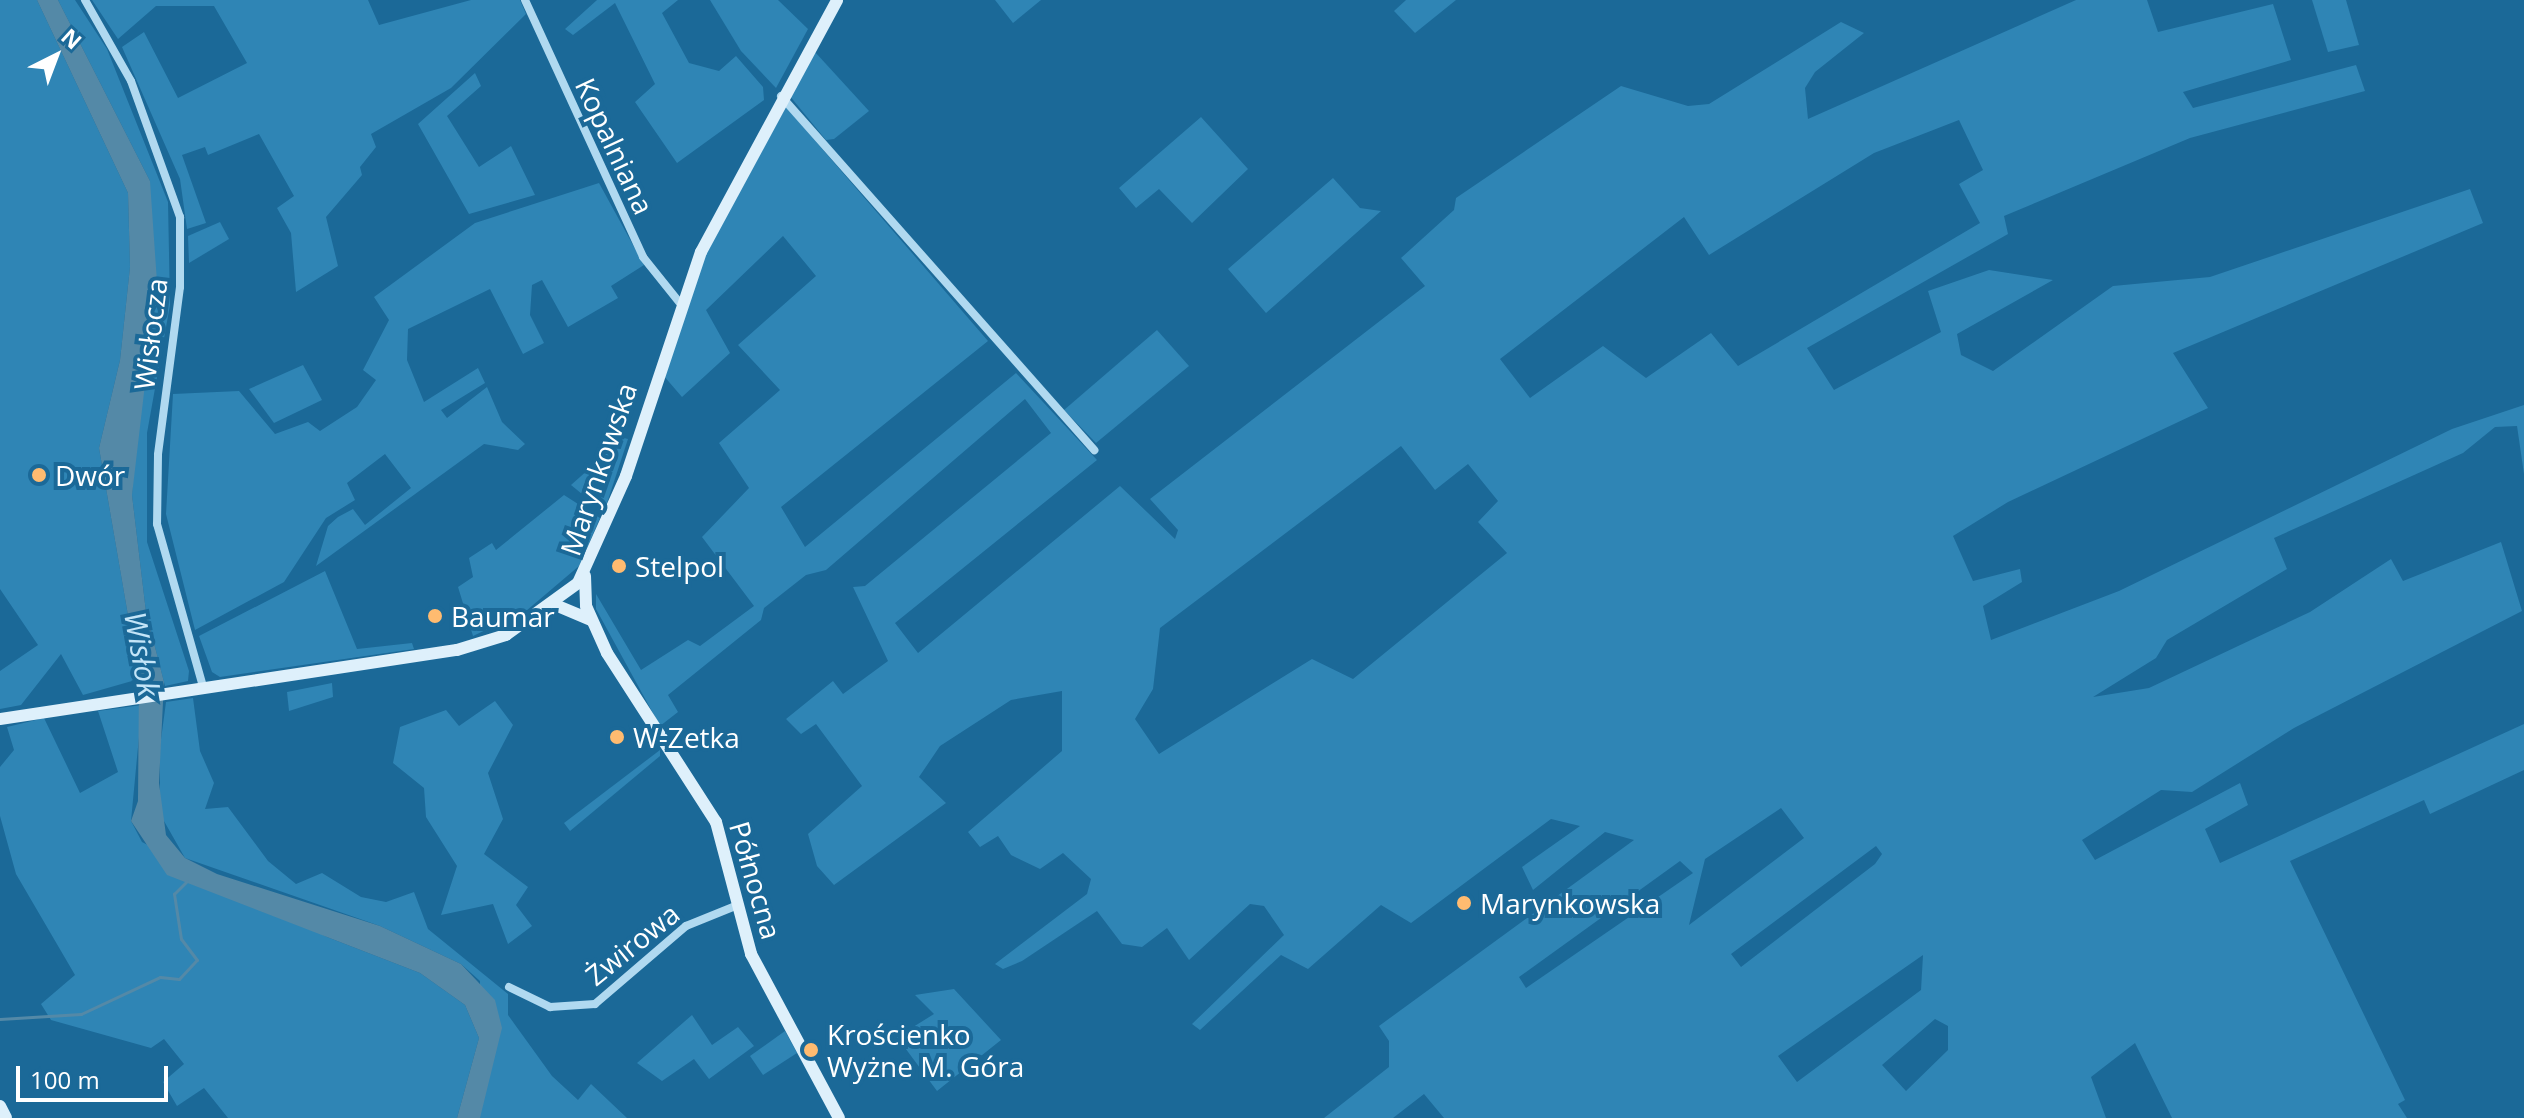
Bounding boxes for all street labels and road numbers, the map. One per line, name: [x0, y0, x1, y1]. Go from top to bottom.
street label: Kopalniana: [569, 73, 661, 219]
street label: Wisłocza: [126, 276, 174, 392]
street label: Marynkowska: [553, 378, 643, 560]
street label: Północna: [723, 817, 789, 943]
street label: Żwirowa: [579, 896, 685, 992]

